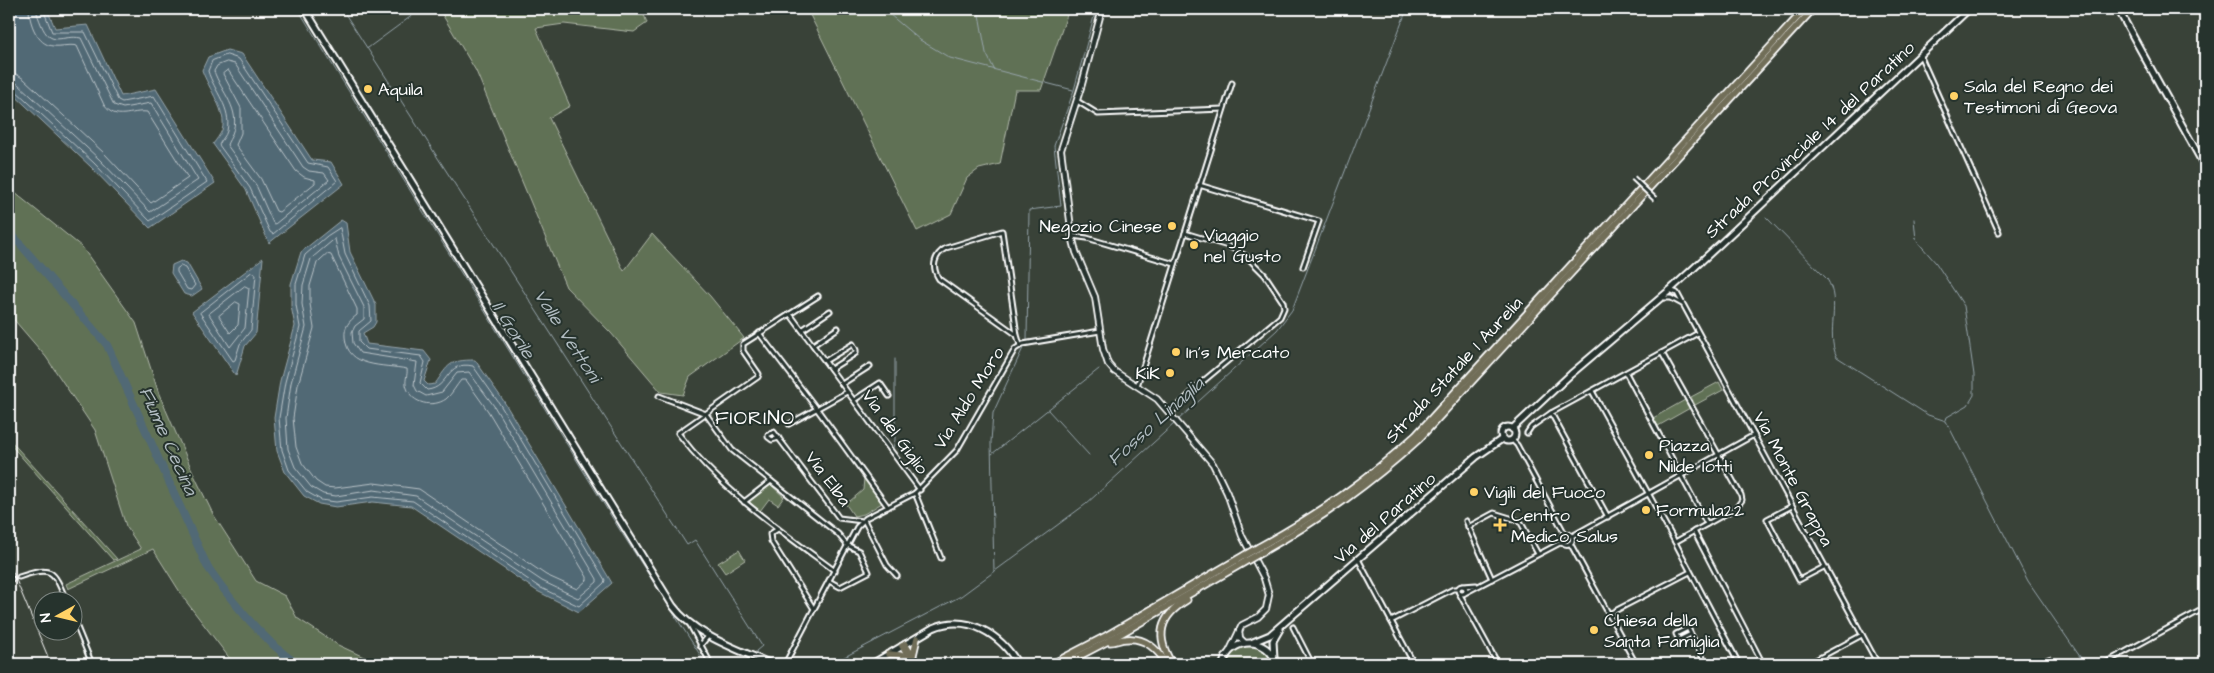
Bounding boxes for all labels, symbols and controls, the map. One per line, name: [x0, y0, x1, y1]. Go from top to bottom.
street label: Strada Provinciale 14 del Paratino: [1700, 36, 1920, 244]
place label: Sala del Regno dei Testimoni di Geova: [1964, 74, 2117, 120]
place label: Aquila: [378, 77, 423, 102]
marker: Aquila: [362, 83, 374, 95]
marker: Sala del Regno dei Testimoni di Geova: [1948, 90, 1960, 102]
place label: Negozio Cinese: [1040, 214, 1162, 240]
marker: Negozio Cinese: [1166, 220, 1178, 232]
place label: Viaggio nel Gusto: [1204, 223, 1281, 269]
marker: Viaggio nel Gusto: [1188, 239, 1200, 251]
water label: Valle Vettoni: [527, 284, 608, 390]
street label: Strada Statale 1 Aurelia: [1379, 291, 1529, 449]
water label: Il Gorile: [485, 296, 542, 366]
place label: In's Mercato: [1186, 340, 1289, 365]
street label: Via Aldo Moro: [928, 342, 1010, 454]
marker: In's Mercato: [1170, 346, 1182, 358]
place label: KiK: [1135, 361, 1160, 386]
marker: KiK: [1164, 367, 1176, 379]
water label: Fosso Linaglia: [1102, 370, 1211, 473]
water label: Fiume Cecina: [132, 382, 204, 501]
street label: Via del Giglio: [855, 384, 934, 480]
district label: FIORINO: [715, 404, 795, 432]
street label: Via Monte Grappa: [1747, 407, 1839, 551]
place label: Piazza Nilde Iotti: [1659, 433, 1732, 479]
street label: Via Elba: [799, 446, 857, 512]
marker: Piazza Nilde Iotti: [1643, 449, 1655, 461]
street label: Via del Paratino: [1328, 467, 1442, 569]
place label: Vigili del Fuoco: [1484, 480, 1605, 506]
marker: Vigili del Fuoco: [1468, 486, 1480, 498]
place label: Formula22: [1656, 498, 1745, 523]
place label: Centro Medico Salus: [1511, 503, 1618, 549]
marker: Formula22: [1640, 504, 1652, 516]
marker: Centro Medico Salus: [1493, 518, 1507, 532]
north arrow: [32, 590, 82, 640]
place label: Chiesa della Santa Famiglia: [1604, 608, 1720, 655]
text: N: [36, 612, 57, 623]
marker: Chiesa della Santa Famiglia: [1588, 624, 1600, 636]

